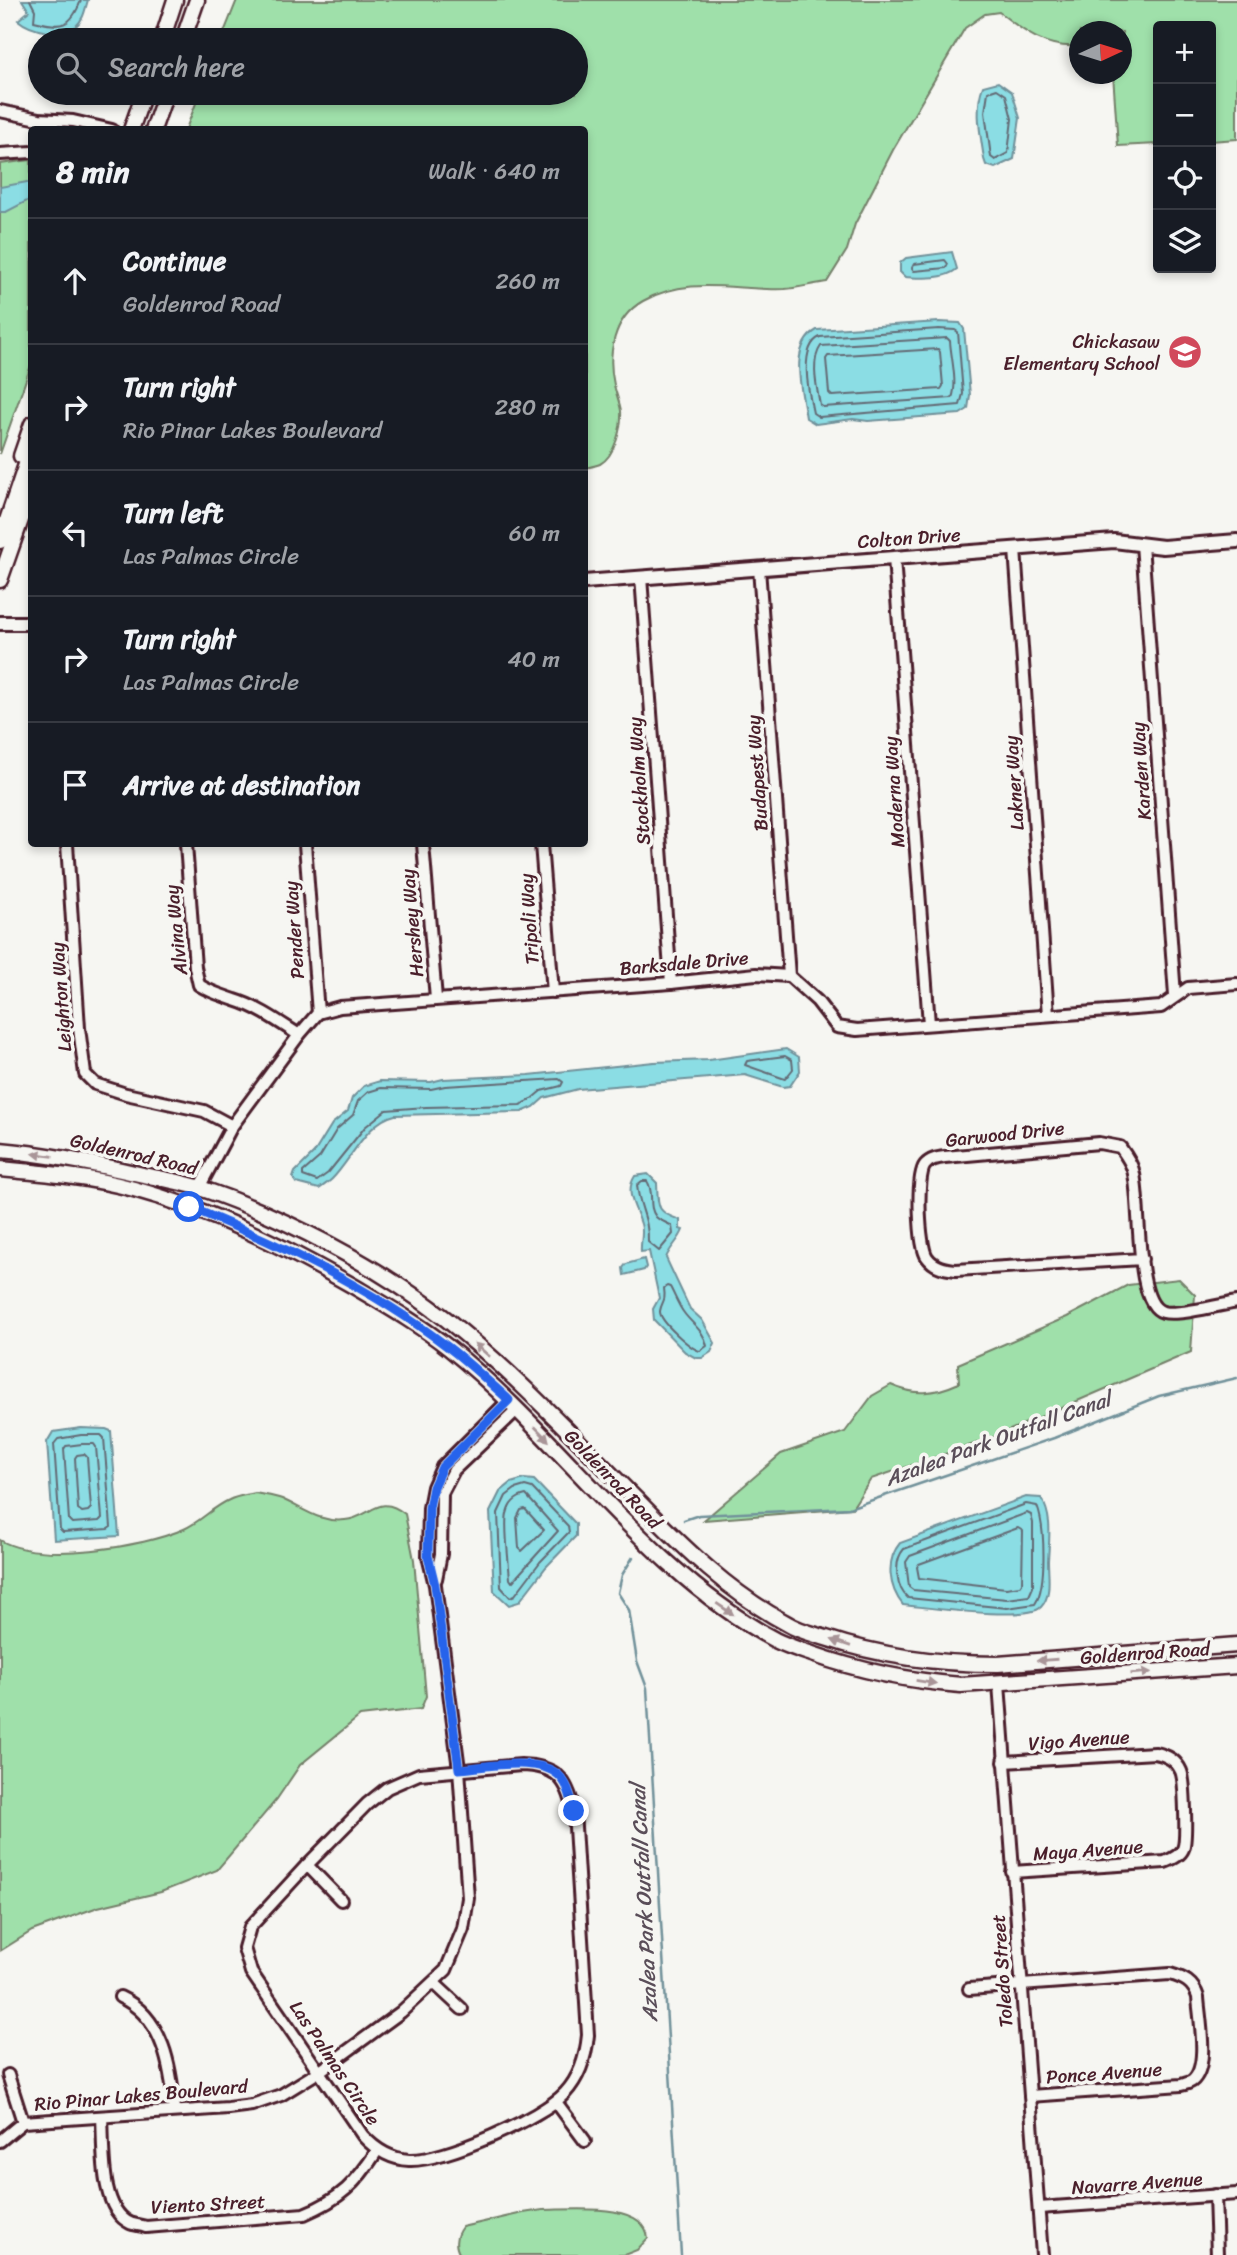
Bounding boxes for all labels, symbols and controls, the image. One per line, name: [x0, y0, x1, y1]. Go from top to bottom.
north arrow: [1069, 21, 1132, 84]
map controls: [1153, 21, 1216, 273]
button: +: [1153, 21, 1216, 84]
search box: [28, 28, 588, 105]
text: Search here: [108, 44, 245, 90]
icon: search: [52, 48, 90, 86]
button: −: [1153, 84, 1216, 147]
text: 8 min: [56, 145, 129, 199]
button: locate: [1153, 147, 1216, 210]
text: Walk · 640 m: [428, 151, 560, 192]
button: layers: [1153, 210, 1216, 273]
text: Continue: [123, 238, 226, 284]
text: 260 m: [495, 261, 560, 302]
icon: ahead: [56, 262, 94, 300]
text: Goldenrod Road: [123, 284, 280, 325]
place label: Chickasaw Elementary School: [1003, 325, 1161, 380]
school or university icon: Chickasaw Elementary School: [1166, 333, 1204, 371]
text: Turn right: [123, 364, 236, 410]
text: 280 m: [495, 387, 560, 428]
icon: right: [56, 388, 94, 426]
text: Rio Pinar Lakes Boulevard: [123, 410, 382, 451]
text: Turn left: [123, 490, 223, 536]
text: 60 m: [509, 513, 560, 554]
icon: left: [56, 514, 94, 552]
street label: Colton Drive: [856, 518, 962, 558]
text: Las Palmas Circle: [123, 536, 299, 577]
text: Turn right: [123, 616, 236, 662]
text: 40 m: [507, 639, 560, 680]
icon: right: [56, 640, 94, 678]
text: Las Palmas Circle: [123, 662, 299, 703]
street label: Budapest Way: [736, 714, 778, 832]
street label: Stockholm Way: [618, 716, 660, 846]
street label: Karden Way: [1121, 721, 1161, 821]
street label: Lakner Way: [994, 734, 1034, 832]
street label: Moderna Way: [874, 735, 914, 849]
text: Arrive at destination: [123, 762, 360, 808]
icon: arrive: [56, 766, 94, 804]
street label: Hershey Way: [391, 867, 433, 978]
street label: Tripoli Way: [509, 872, 549, 966]
street label: Pender Way: [274, 880, 314, 980]
street label: Alvina Way: [155, 883, 197, 978]
street label: Leighton Way: [41, 941, 81, 1053]
street label: Barksdale Drive: [618, 941, 750, 985]
street label: Garwood Drive: [944, 1111, 1066, 1157]
street label: Goldenrod Road: [67, 1123, 203, 1185]
one-way arrow: [32, 1149, 54, 1160]
route start: [173, 1191, 204, 1222]
one-way arrow: [473, 1342, 491, 1358]
water label: Azalea Park Outfall Canal: [879, 1379, 1121, 1498]
street label: Goldenrod Road: [556, 1421, 671, 1539]
one-way arrow: [534, 1426, 550, 1442]
one-way arrow: [716, 1602, 735, 1615]
street label: Goldenrod Road: [1079, 1632, 1213, 1674]
one-way arrow: [831, 1637, 852, 1648]
one-way arrow: [1036, 1655, 1058, 1666]
one-way arrow: [1130, 1667, 1152, 1678]
one-way arrow: [915, 1676, 937, 1687]
street label: Vigo Avenue: [1027, 1720, 1131, 1760]
water label: Azalea Park Outfall Canal: [619, 1778, 669, 2024]
route end: [558, 1795, 589, 1826]
street label: Maya Avenue: [1032, 1830, 1144, 1870]
street label: Toledo Street: [982, 1913, 1022, 2029]
street label: Las Palmas Circle: [281, 1993, 389, 2133]
street label: Ponce Avenue: [1045, 2052, 1163, 2094]
street label: Rio Pinar Lakes Boulevard: [33, 2069, 250, 2121]
street label: Navarre Avenue: [1070, 2162, 1204, 2204]
street label: Viento Street: [150, 2185, 266, 2223]

